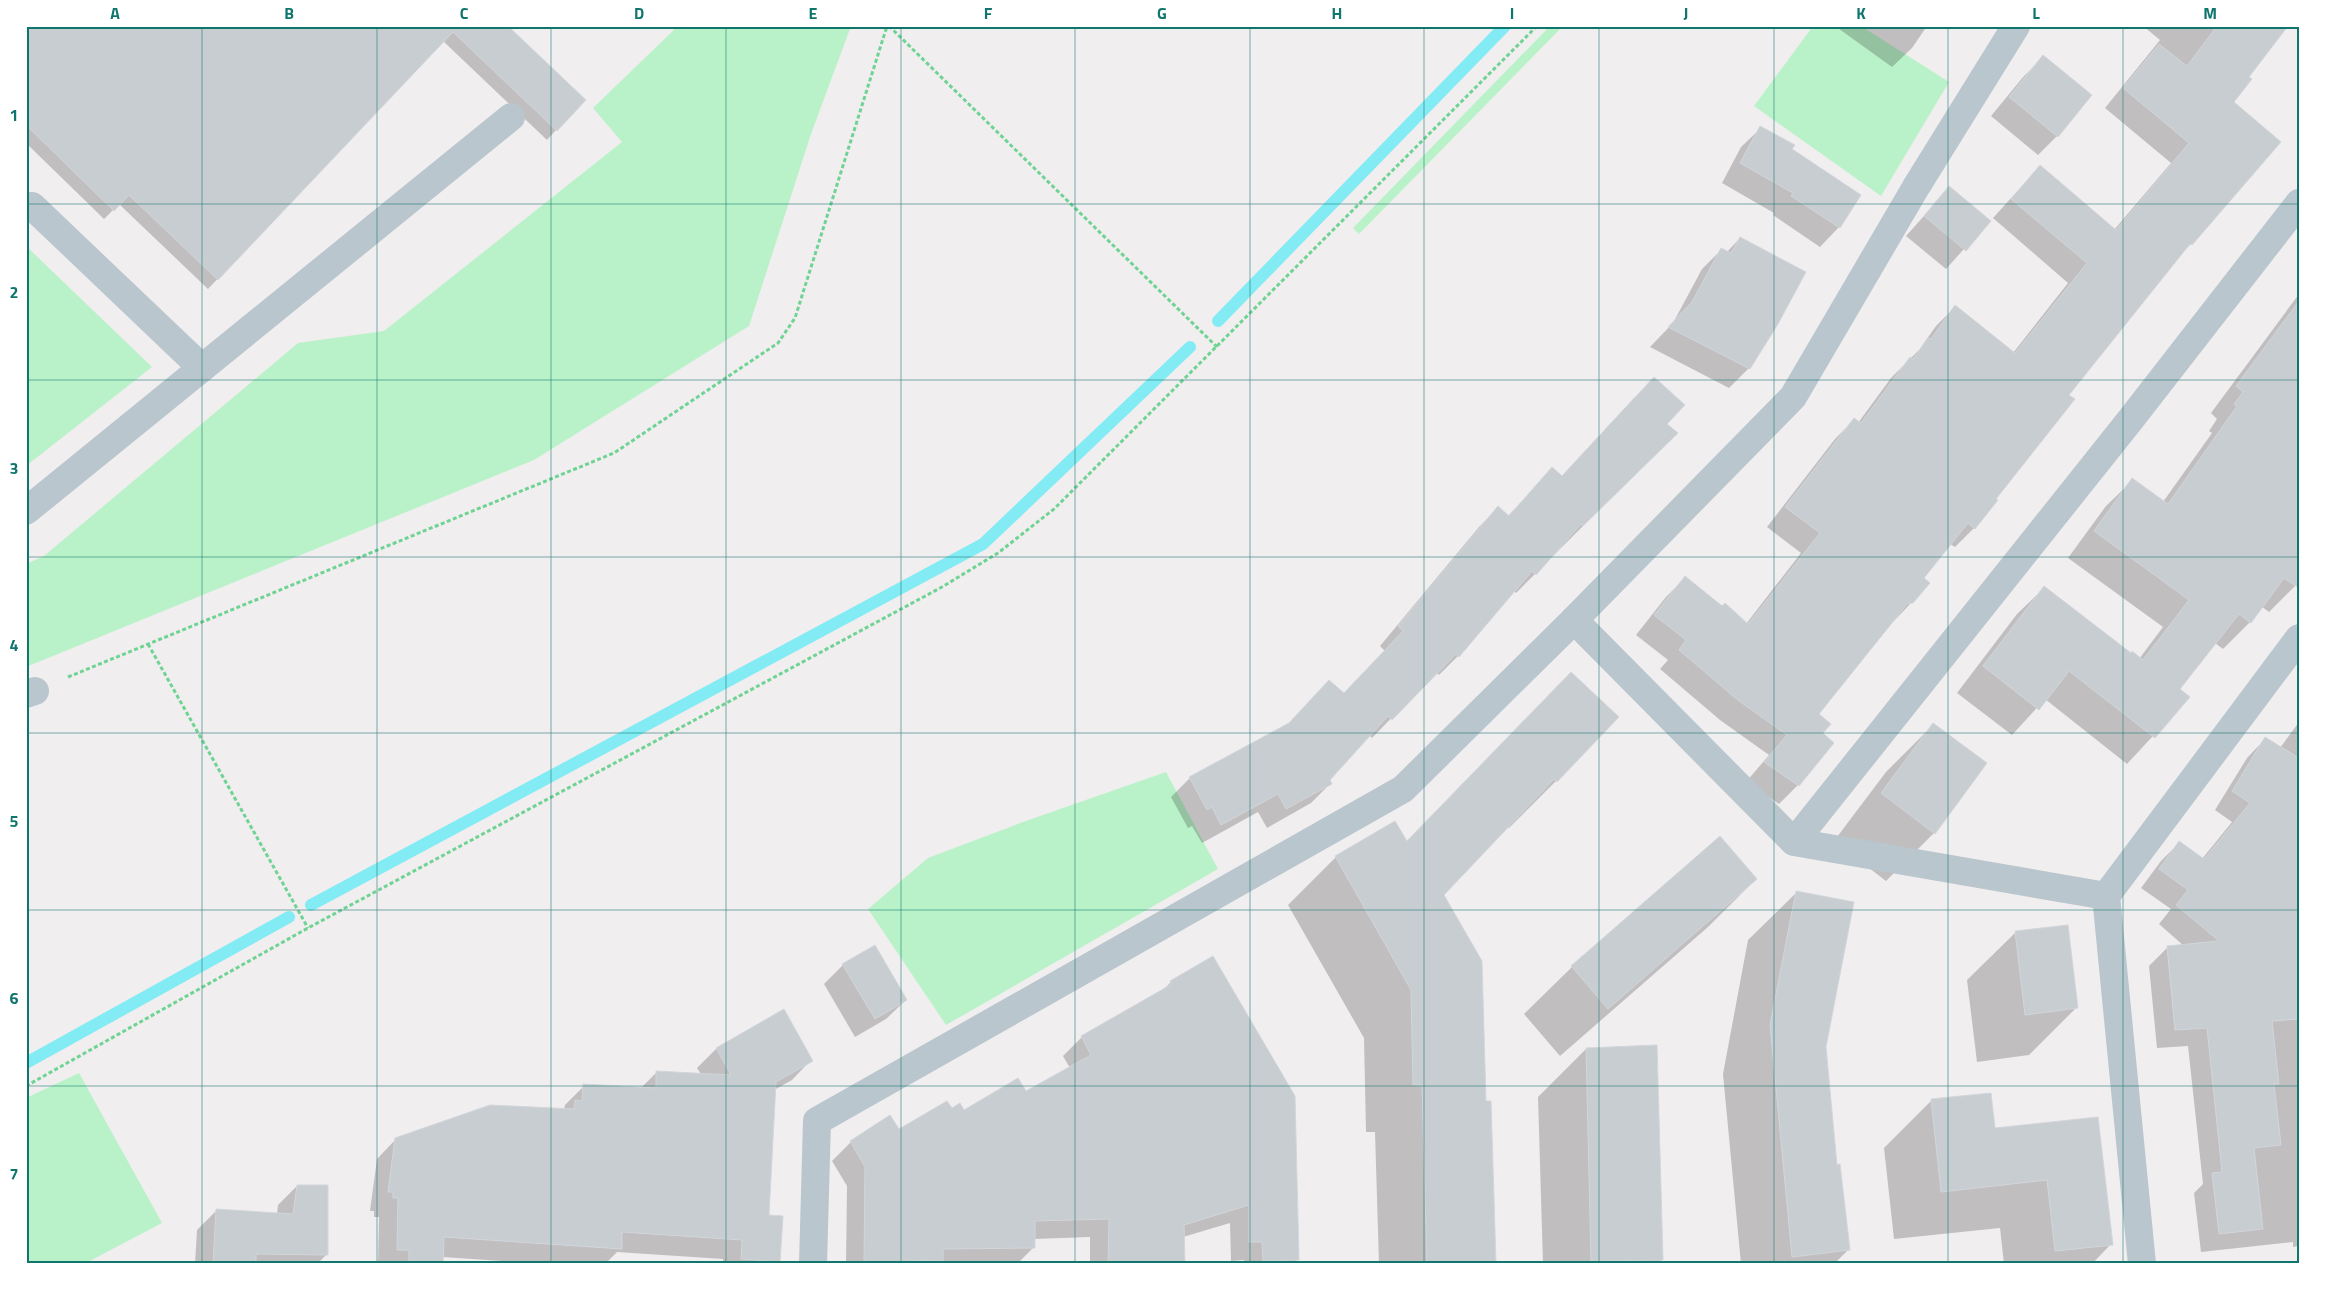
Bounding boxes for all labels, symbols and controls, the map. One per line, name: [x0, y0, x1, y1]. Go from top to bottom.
text: A: [110, 1, 120, 25]
text: B: [284, 1, 294, 25]
text: C: [460, 1, 469, 25]
text: D: [634, 1, 644, 25]
text: E: [809, 1, 818, 25]
text: F: [984, 1, 993, 25]
text: G: [1157, 1, 1167, 25]
text: H: [1332, 1, 1342, 25]
text: I: [1510, 1, 1514, 25]
text: J: [1684, 1, 1688, 25]
text: K: [1856, 1, 1866, 25]
text: L: [2032, 1, 2040, 25]
text: M: [2203, 1, 2217, 25]
text: 1: [10, 103, 18, 127]
text: 2: [10, 280, 18, 304]
text: 3: [10, 456, 18, 480]
text: 4: [10, 633, 19, 657]
text: 5: [10, 809, 19, 833]
text: 6: [10, 986, 19, 1010]
text: 7: [10, 1162, 18, 1186]

